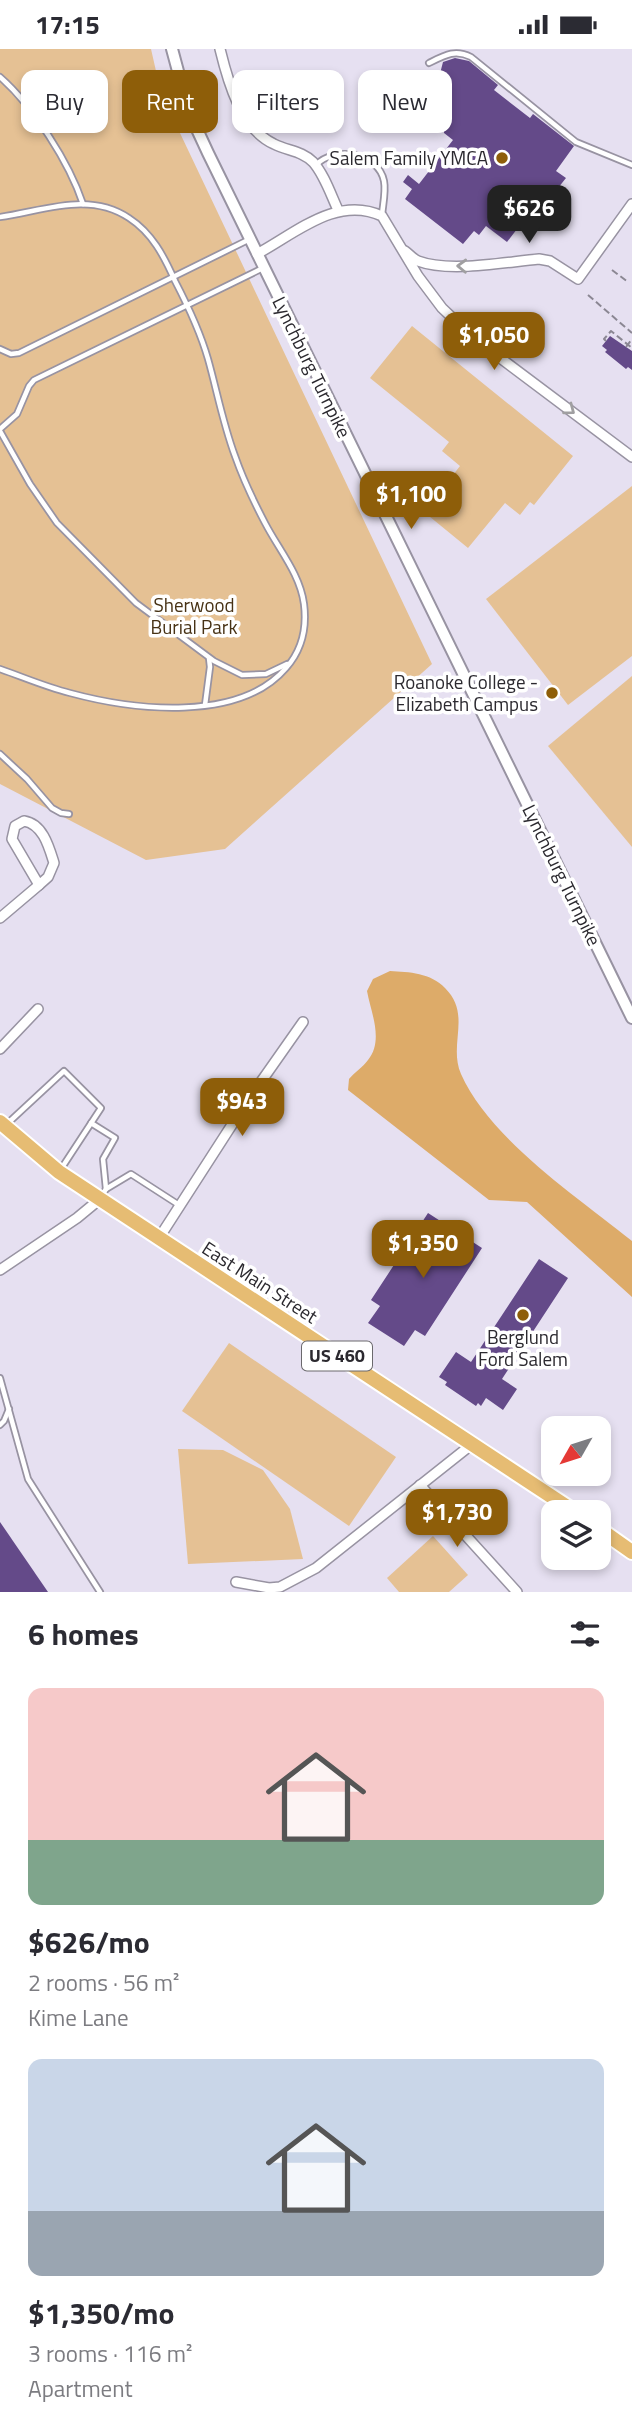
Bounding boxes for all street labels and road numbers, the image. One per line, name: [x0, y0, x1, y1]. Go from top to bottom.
street label: Lynchburg Turnpike: [266, 291, 359, 443]
street label: Lynchburg Turnpike: [516, 799, 609, 951]
street label: East Main Street: [197, 1233, 324, 1330]
road number: US 460: [302, 1341, 372, 1371]

